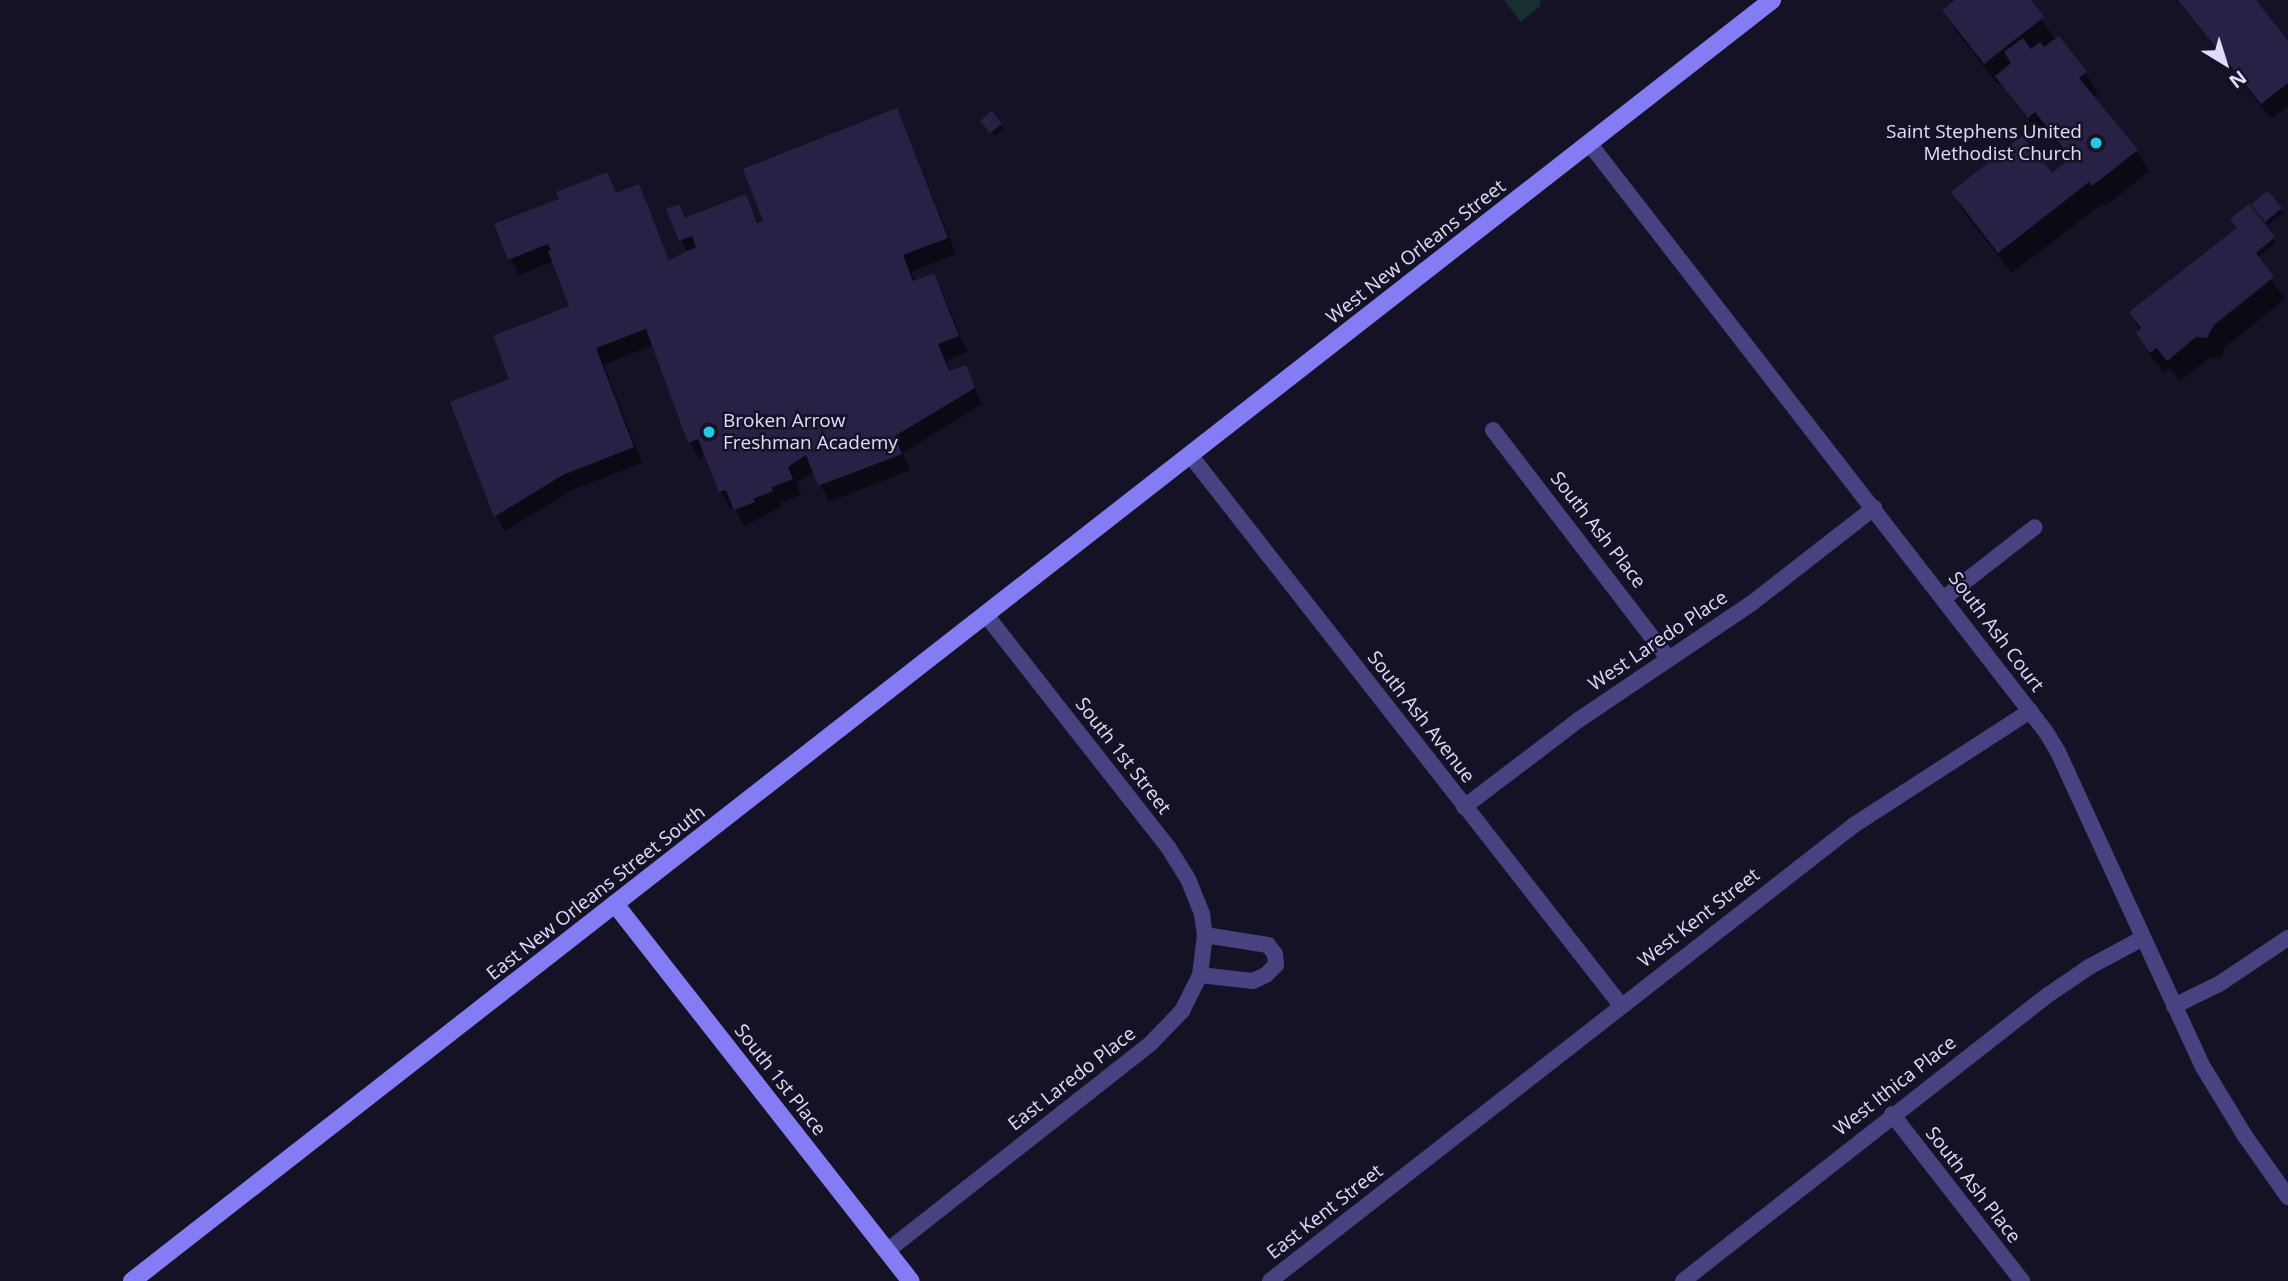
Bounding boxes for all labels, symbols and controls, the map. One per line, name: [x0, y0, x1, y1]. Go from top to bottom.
north arrow: [2190, 28, 2260, 98]
text: N: [2224, 65, 2252, 95]
place label: Saint Stephens United Methodist Church: [1886, 121, 2082, 165]
marker: Saint Stephens United Methodist Church: [2088, 135, 2104, 151]
street label: West New Orleans Street: [1322, 175, 1510, 329]
place label: Broken Arrow Freshman Academy: [723, 410, 898, 454]
marker: Broken Arrow Freshman Academy: [701, 424, 717, 440]
street label: South Ash Place: [1546, 467, 1650, 593]
street label: South Ash Court: [1944, 568, 2048, 696]
street label: West Laredo Place: [1584, 586, 1732, 696]
street label: South Ash Avenue: [1363, 647, 1479, 787]
street label: South 1st Street: [1070, 693, 1176, 819]
street label: East New Orleans Street South: [482, 801, 710, 985]
street label: West Kent Street: [1634, 864, 1764, 972]
street label: South 1st Place: [729, 1020, 831, 1140]
street label: East Laredo Place: [1004, 1022, 1140, 1136]
street label: West Ithica Place: [1829, 1031, 1961, 1141]
street label: South Ash Place: [1921, 1122, 2025, 1248]
street label: East Kent Street: [1263, 1160, 1387, 1264]

